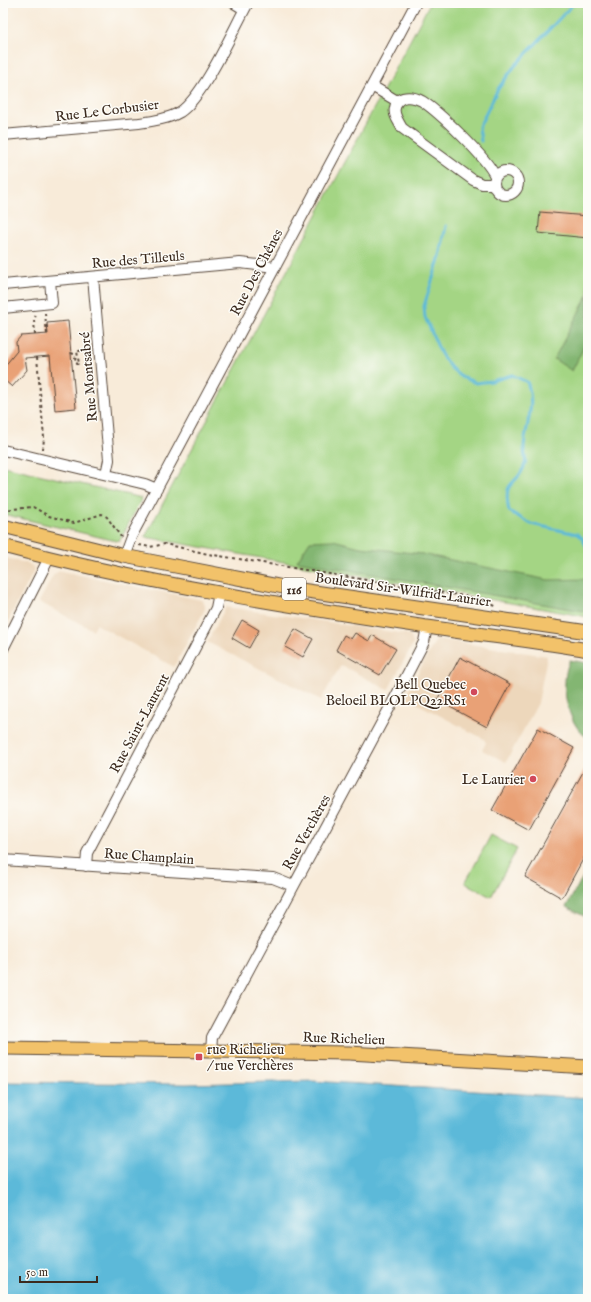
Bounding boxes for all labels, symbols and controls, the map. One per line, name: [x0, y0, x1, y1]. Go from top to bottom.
street label: Rue Le Corbusier: [54, 96, 160, 126]
street label: Rue Des Chênes: [226, 226, 287, 319]
street label: Rue des Tilleuls: [91, 247, 185, 273]
street label: Rue Montsabré: [76, 331, 102, 423]
street label: Boulevard Sir-Wilfrid-Laurier: [314, 569, 492, 611]
road number: 116: [282, 578, 306, 600]
street label: Rue Saint-Laurent: [106, 670, 174, 776]
place label: Bell Quebec Beloeil BLOLPQ22RS1: [326, 676, 466, 710]
marker: Bell Quebec Beloeil BLOLPQ22RS1: [469, 687, 479, 697]
place label: Le Laurier: [462, 771, 525, 789]
marker: Le Laurier: [528, 774, 538, 784]
street label: Rue Verchères: [279, 791, 335, 873]
street label: Rue Champlain: [103, 845, 195, 869]
street label: Rue Richelieu: [302, 1029, 386, 1049]
place label: rue Richelieu / rue Verchères: [207, 1041, 293, 1075]
marker: rue Richelieu / rue Verchères: [194, 1052, 204, 1062]
scale bar: [20, 1258, 97, 1284]
text: 50 m: [26, 1265, 48, 1280]

